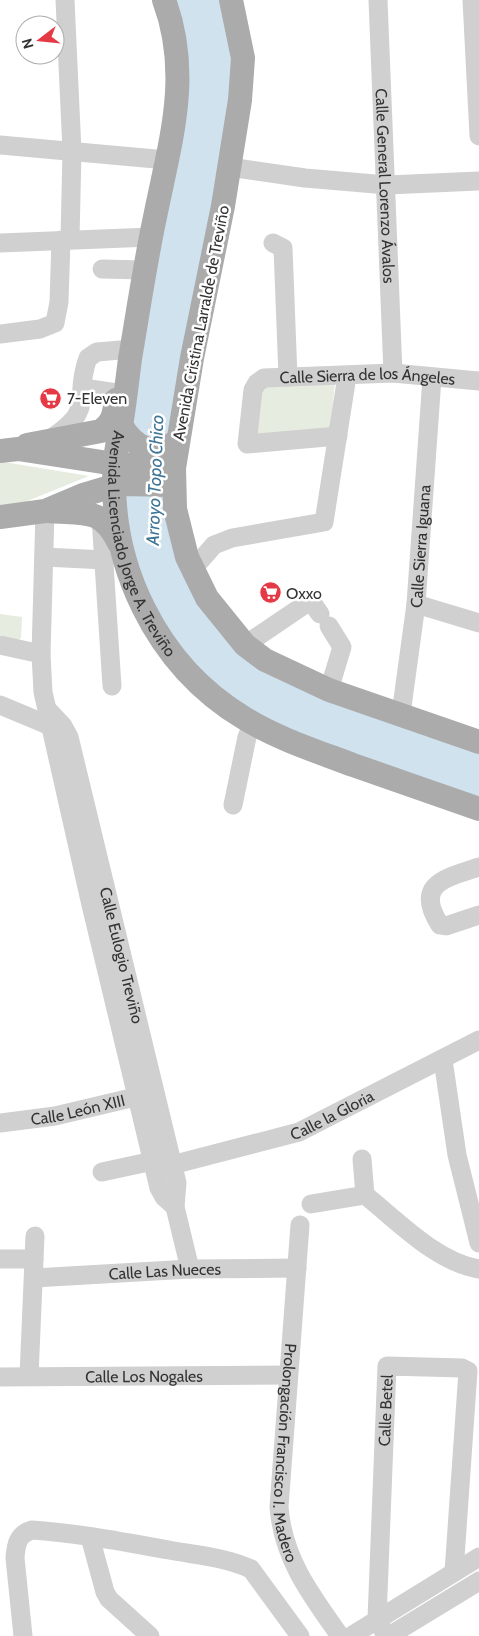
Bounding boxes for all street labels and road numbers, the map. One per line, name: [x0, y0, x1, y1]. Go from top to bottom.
street label: Calle General Lorenzo Ávalos: [372, 88, 399, 284]
street label: Avenida Cristina Larralde de Treviño: [169, 204, 233, 442]
street label: Calle Sierra de los Ángeles: [279, 363, 457, 388]
street label: Avenida Licenciado Jorge A. Treviño: [105, 429, 180, 660]
street label: Calle Sierra Iguana: [406, 484, 434, 608]
street label: Calle Eulogio Treviño: [96, 885, 148, 1025]
street label: Calle la Gloria: [288, 1086, 377, 1143]
street label: Calle León XIII: [30, 1090, 127, 1129]
street label: Calle Las Nueces: [108, 1259, 221, 1283]
street label: Prolongación Francisco I. Madero: [269, 1343, 302, 1565]
street label: Calle Los Nogales: [85, 1366, 203, 1386]
street label: Calle Betel: [374, 1374, 396, 1447]

